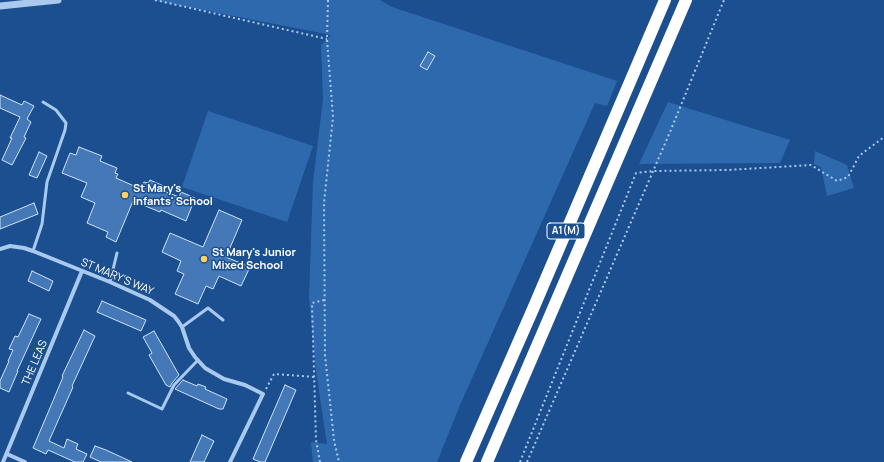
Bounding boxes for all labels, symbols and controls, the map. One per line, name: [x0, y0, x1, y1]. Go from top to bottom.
place label: St Mary's Infants' School: [133, 182, 213, 208]
marker: St Mary's Infants' School: [120, 190, 130, 200]
road number: A1(M): [547, 223, 585, 239]
place label: St Mary's Junior Mixed School: [212, 246, 296, 272]
marker: St Mary's Junior Mixed School: [199, 254, 209, 264]
street label: ST MARY'S WAY: [79, 256, 155, 298]
street label: THE LEAS: [20, 338, 50, 388]

